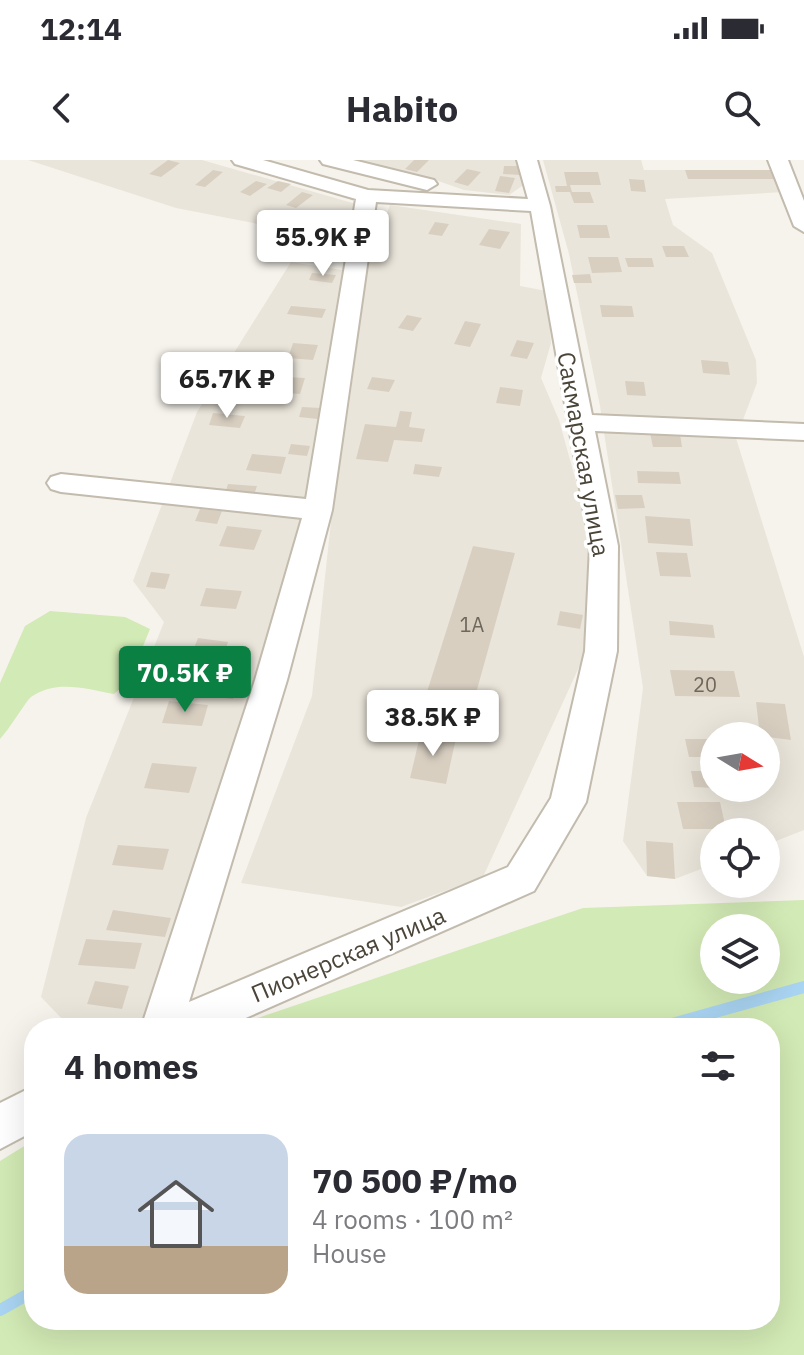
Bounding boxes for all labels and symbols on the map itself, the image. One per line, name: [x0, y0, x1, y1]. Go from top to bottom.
pin: 55.9K ₽: [249, 210, 397, 278]
street label: Сакмарская улица: [550, 349, 618, 559]
pin: 65.7K ₽: [153, 352, 301, 420]
house number: 1А: [460, 611, 485, 638]
pin: 70.5K ₽: [111, 646, 259, 714]
house number: 20: [693, 671, 717, 698]
pin: 38.5K ₽: [359, 690, 507, 758]
north arrow: [700, 722, 780, 802]
street label: Пионерская улица: [246, 899, 450, 1009]

